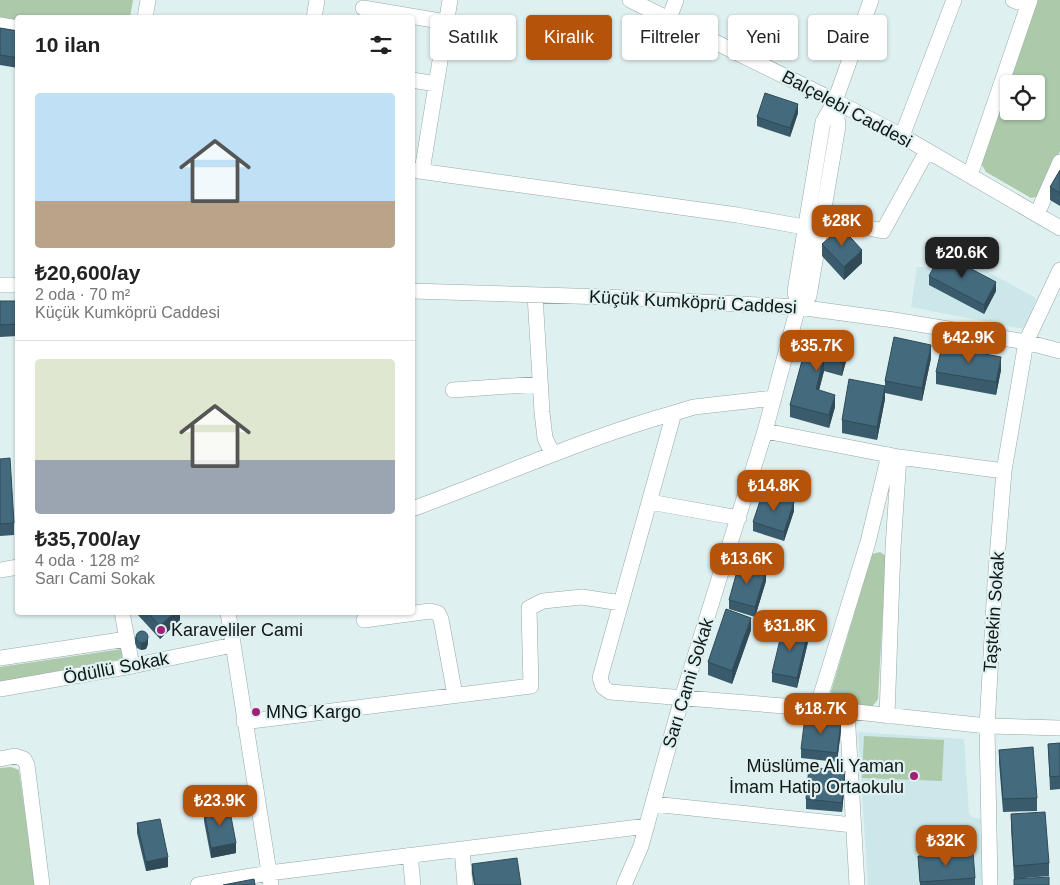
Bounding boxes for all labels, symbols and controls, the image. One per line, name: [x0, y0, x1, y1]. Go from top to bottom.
chip: Satılık: [430, 15, 516, 60]
chip: Kiralık: [526, 15, 612, 60]
chip: Filtreler: [622, 15, 718, 60]
chip: Yeni: [728, 15, 798, 60]
chip: Daire: [808, 15, 887, 60]
icon: filters: [367, 31, 395, 59]
text: 10 ilan: [35, 33, 100, 56]
street label: Balçelebi Caddesi: [779, 66, 915, 152]
map controls: [1000, 75, 1045, 120]
button: locate: [1000, 75, 1045, 120]
icon: home: [170, 126, 260, 216]
pin: ₺28K: [812, 204, 872, 247]
text: ₺28K: [823, 212, 861, 229]
pin: ₺20.6K: [921, 236, 1003, 279]
text: ₺20.6K: [936, 244, 988, 261]
text: ₺20,600/ay: [35, 261, 140, 284]
text: 2 oda · 70 m²: [35, 286, 130, 303]
street label: Küçük Kumköprü Caddesi: [589, 287, 797, 317]
text: Küçük Kumköprü Caddesi: [35, 304, 220, 321]
pin: ₺42.9K: [928, 322, 1010, 364]
text: ₺42.9K: [943, 329, 995, 346]
pin: ₺35.7K: [776, 330, 858, 372]
text: ₺35.7K: [791, 337, 843, 354]
icon: home: [170, 391, 260, 481]
pin: ₺14.8K: [733, 470, 815, 512]
text: ₺14.8K: [748, 477, 800, 494]
text: ₺35,700/ay: [35, 527, 140, 550]
pin: ₺13.6K: [706, 542, 788, 585]
text: ₺13.6K: [721, 550, 773, 567]
street label: Taştekin Sokak: [980, 550, 1008, 673]
text: 4 oda · 128 m²: [35, 552, 139, 569]
text: Sarı Cami Sokak: [35, 570, 155, 587]
pin: ₺31.8K: [749, 610, 831, 652]
street label: Sarı Cami Sokak: [659, 615, 718, 750]
text: ₺31.8K: [764, 617, 816, 634]
place label: Karaveliler Cami: [171, 620, 303, 640]
marker: Karaveliler Cami: [155, 624, 167, 636]
street label: Ödüllü Sokak: [62, 648, 171, 688]
pin: ₺18.7K: [780, 692, 862, 735]
text: ₺18.7K: [795, 700, 847, 717]
place label: MNG Kargo: [266, 702, 361, 722]
marker: MNG Kargo: [250, 706, 262, 718]
place label: Müslüme Ali Yaman İmam Hatip Ortaokulu: [729, 756, 904, 797]
marker: Müslüme Ali Yaman İmam Hatip Ortaokulu: [908, 770, 920, 782]
pin: ₺23.9K: [179, 784, 261, 827]
text: ₺23.9K: [194, 792, 246, 809]
pin: ₺32K: [916, 824, 976, 867]
text: ₺32K: [927, 832, 965, 849]

